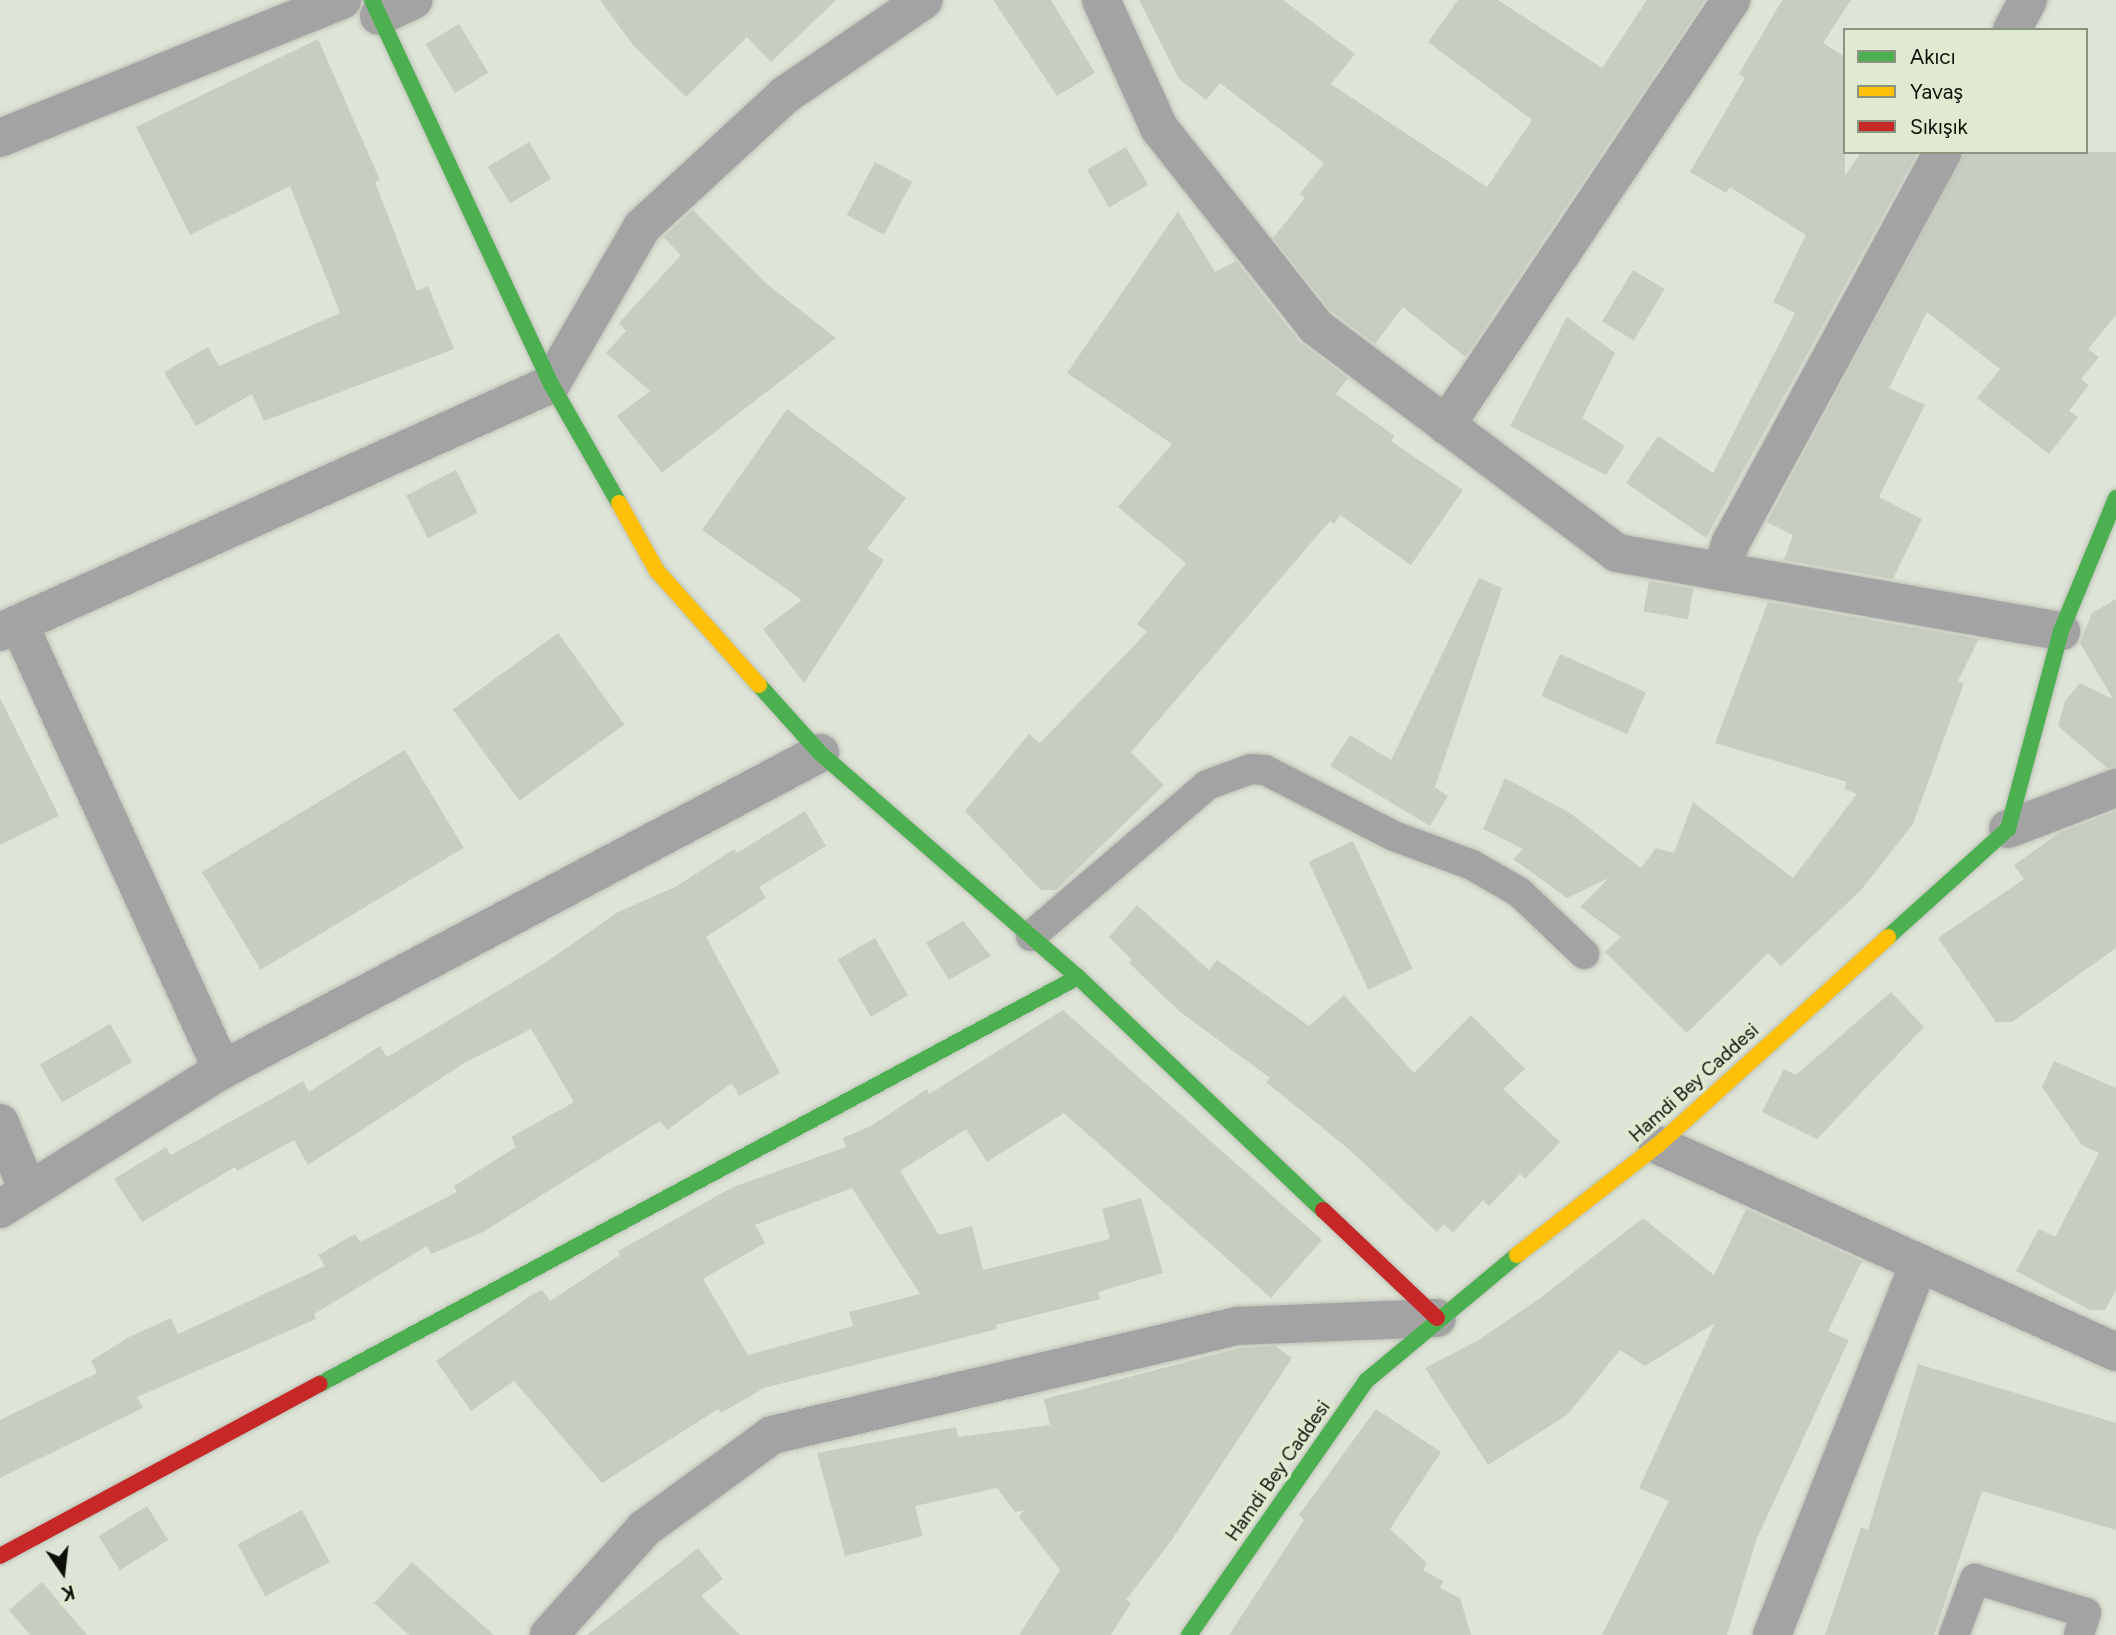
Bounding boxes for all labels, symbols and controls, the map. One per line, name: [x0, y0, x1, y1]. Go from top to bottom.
legend: [1843, 28, 2088, 154]
text: Akıcı: [1910, 44, 1956, 69]
text: Yavaş: [1910, 79, 1963, 104]
text: Sıkışık: [1910, 114, 1968, 139]
street label: Hamdi Bey Caddesi: [1625, 1019, 1763, 1147]
street label: Hamdi Bey Caddesi: [1221, 1396, 1335, 1546]
north arrow: [28, 1537, 98, 1607]
text: K: [59, 1580, 77, 1606]

